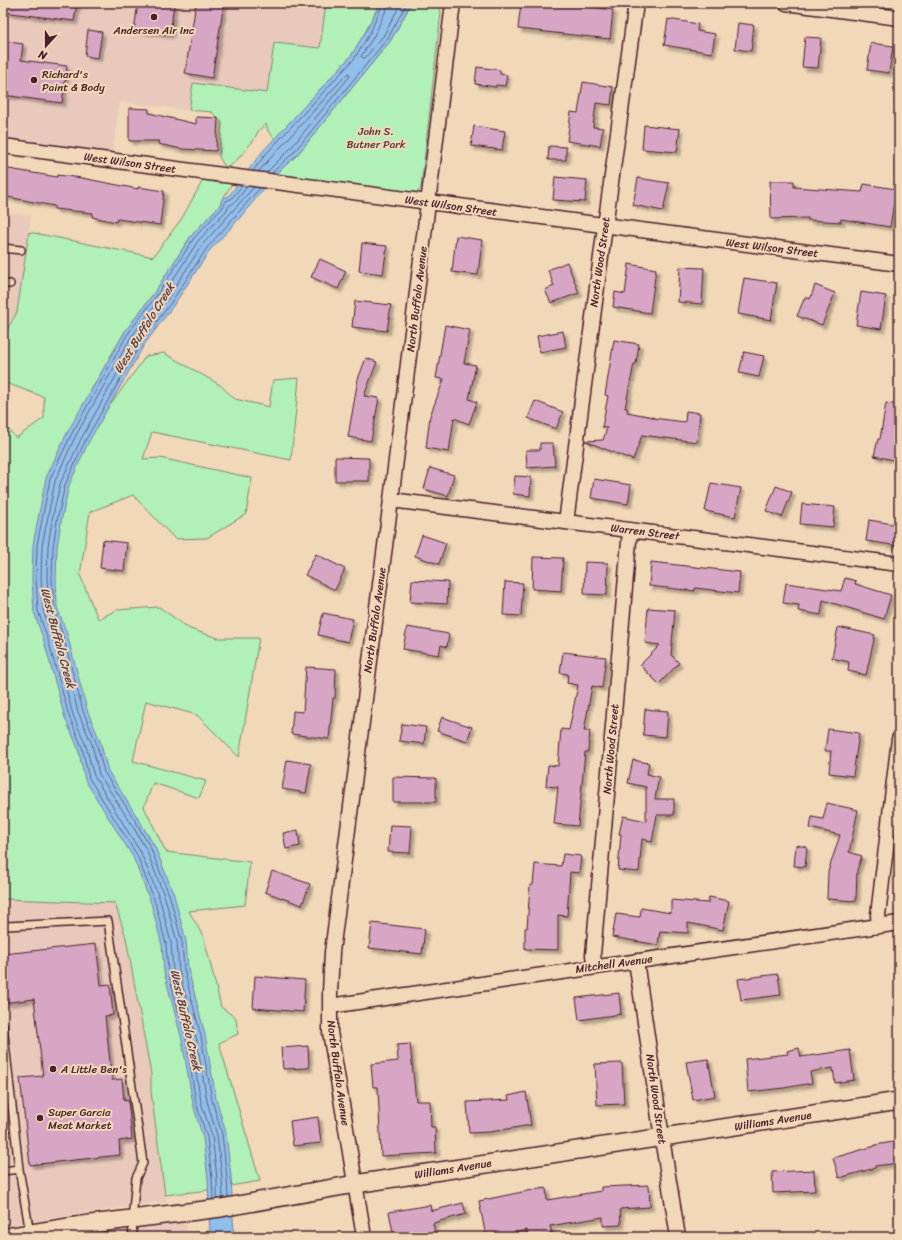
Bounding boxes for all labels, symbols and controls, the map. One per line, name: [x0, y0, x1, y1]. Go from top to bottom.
marker: Andersen Air Inc: [149, 12, 159, 22]
place label: Andersen Air Inc: [112, 21, 195, 40]
north arrow: [26, 26, 66, 66]
text: N: [35, 44, 50, 65]
place label: Richard's Paint & Body: [42, 65, 105, 97]
marker: Richard's Paint & Body: [29, 75, 39, 85]
park label: John S. Butner Park: [346, 122, 406, 154]
street label: West Wilson Street: [83, 147, 178, 179]
street label: West Wilson Street: [404, 190, 499, 222]
street label: North Wood Street: [584, 216, 616, 308]
street label: West Wilson Street: [725, 233, 819, 263]
street label: North Buffalo Avenue: [401, 245, 433, 353]
water label: West Buffalo Creek: [107, 277, 182, 378]
street label: Warren Street: [610, 518, 681, 546]
street label: North Buffalo Avenue: [358, 566, 392, 674]
water label: West Buffalo Creek: [34, 585, 82, 692]
street label: North Wood Street: [598, 703, 624, 795]
street label: Mitchell Avenue: [574, 949, 654, 979]
water label: West Buffalo Creek: [164, 967, 209, 1074]
street label: North Buffalo Avenue: [321, 1019, 355, 1127]
street label: North Wood Street: [640, 1053, 672, 1145]
place label: A Little Ben's: [60, 1060, 127, 1079]
marker: A Little Ben's: [48, 1064, 58, 1074]
place label: Super Garcia Meat Market: [48, 1103, 112, 1135]
street label: Williams Avenue: [733, 1105, 814, 1136]
marker: Super Garcia Meat Market: [35, 1113, 45, 1123]
street label: Williams Avenue: [413, 1153, 494, 1184]

